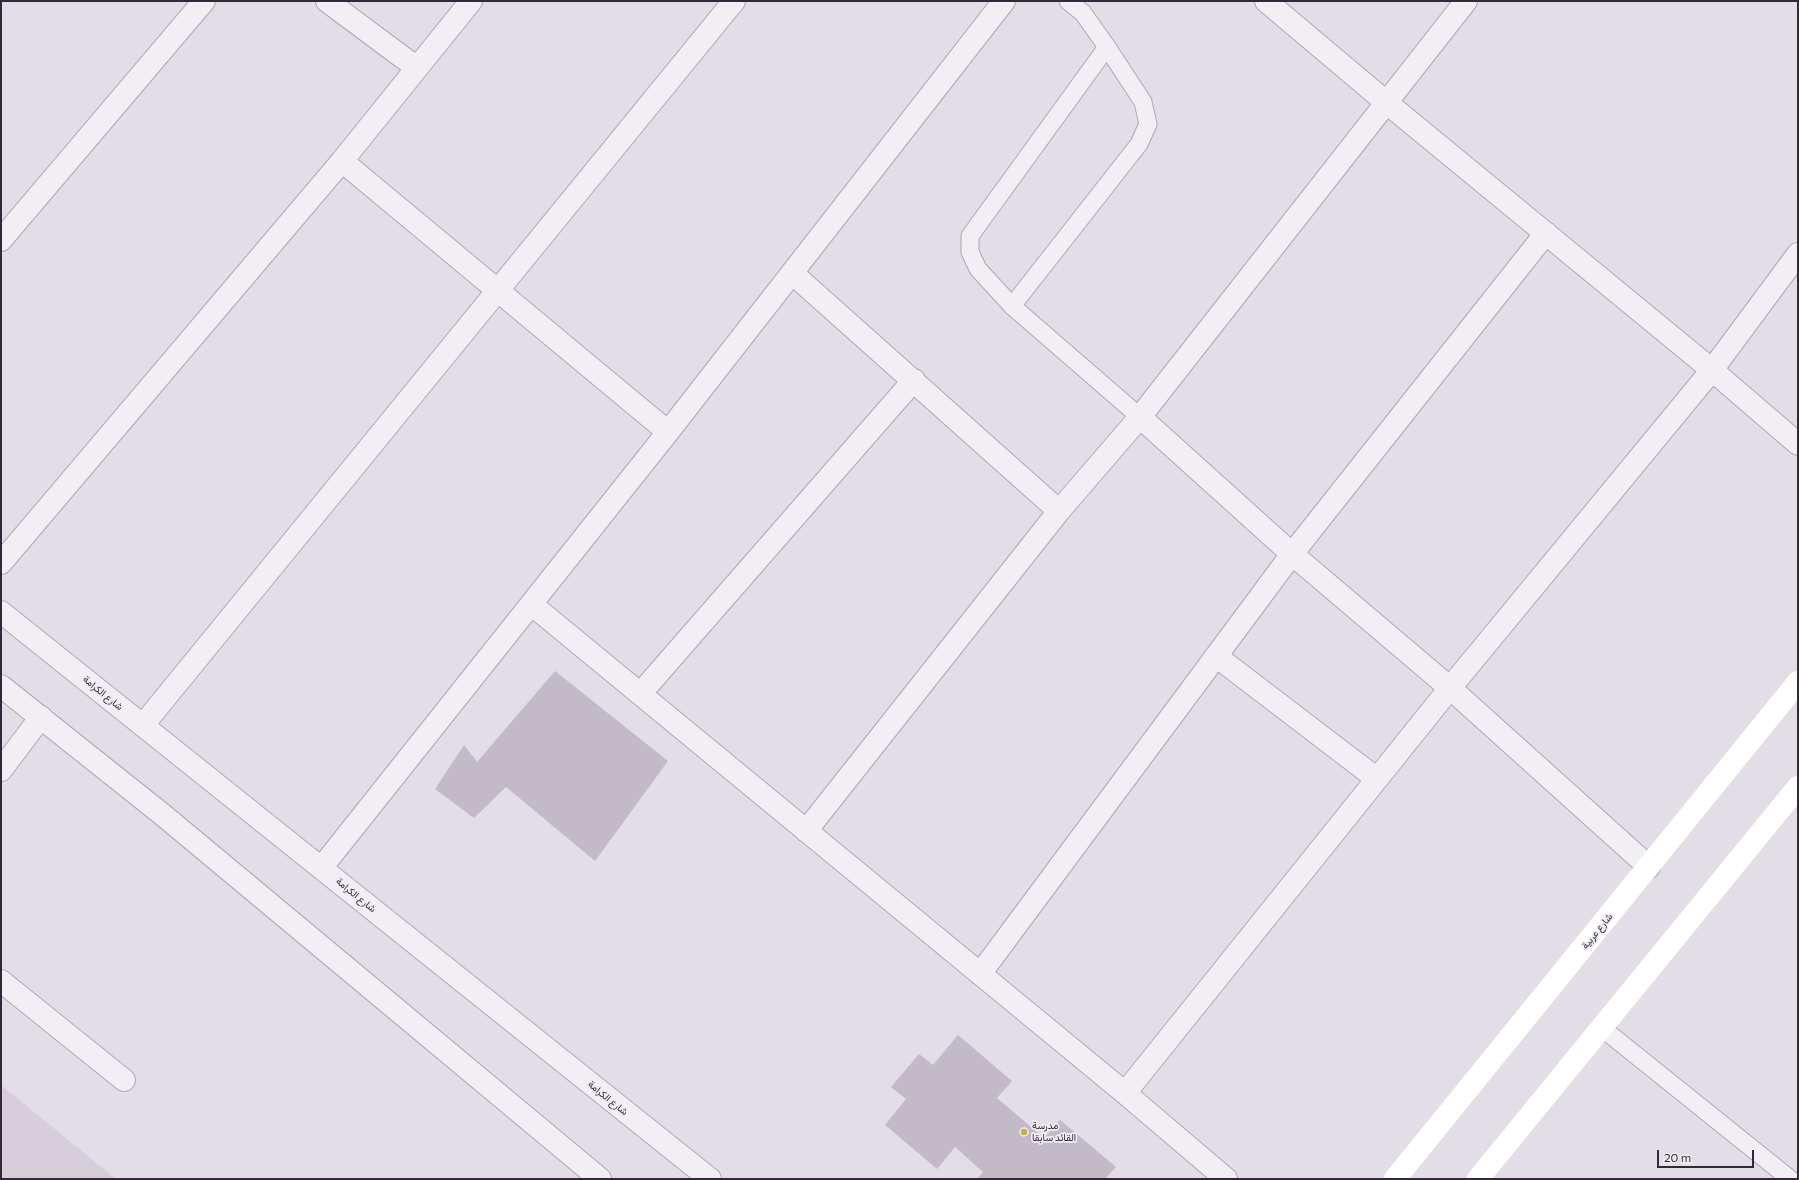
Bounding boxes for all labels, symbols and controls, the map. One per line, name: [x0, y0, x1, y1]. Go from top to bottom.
street label: شارع الكرامة: [80, 673, 126, 713]
street label: شارع الكرامة: [333, 875, 379, 915]
street label: شارع عربية: [1579, 911, 1615, 951]
street label: شارع الكرامة: [585, 1078, 631, 1118]
place label: مدرسة القائد سابقا: [1032, 1120, 1076, 1144]
marker: مدرسة القائد سابقا: [1019, 1127, 1029, 1137]
scale bar: [1659, 1142, 1756, 1168]
text: 20 m: [1664, 1150, 1691, 1164]

